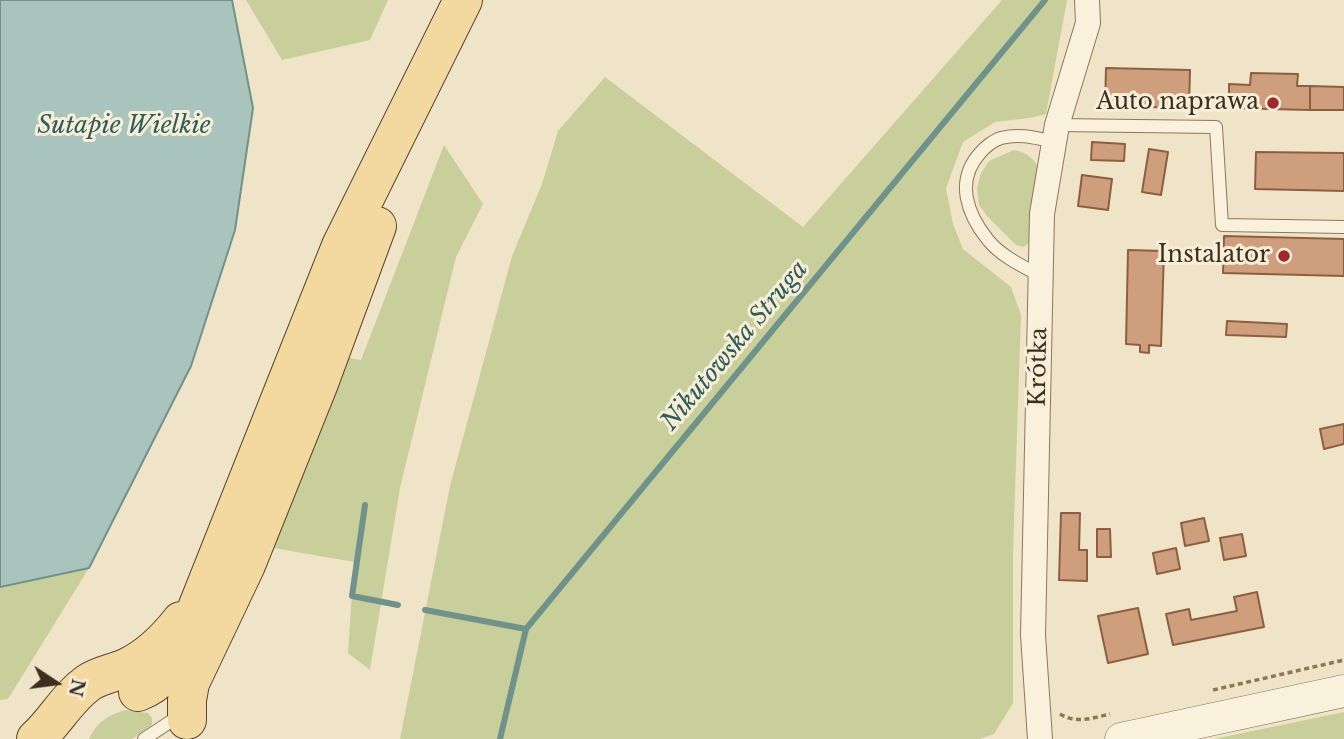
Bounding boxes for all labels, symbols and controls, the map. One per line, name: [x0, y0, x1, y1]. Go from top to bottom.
place label: Auto naprawa: [1096, 89, 1259, 117]
marker: Auto naprawa: [1265, 95, 1281, 111]
water label: Sutapie Wielkie: [37, 112, 211, 140]
place label: Instalator: [1158, 242, 1270, 270]
marker: Instalator: [1276, 248, 1292, 264]
water label: Nikutowska Struga: [656, 255, 814, 437]
street label: Krótka: [1025, 327, 1053, 407]
north arrow: [21, 648, 91, 718]
text: N: [64, 677, 90, 699]

